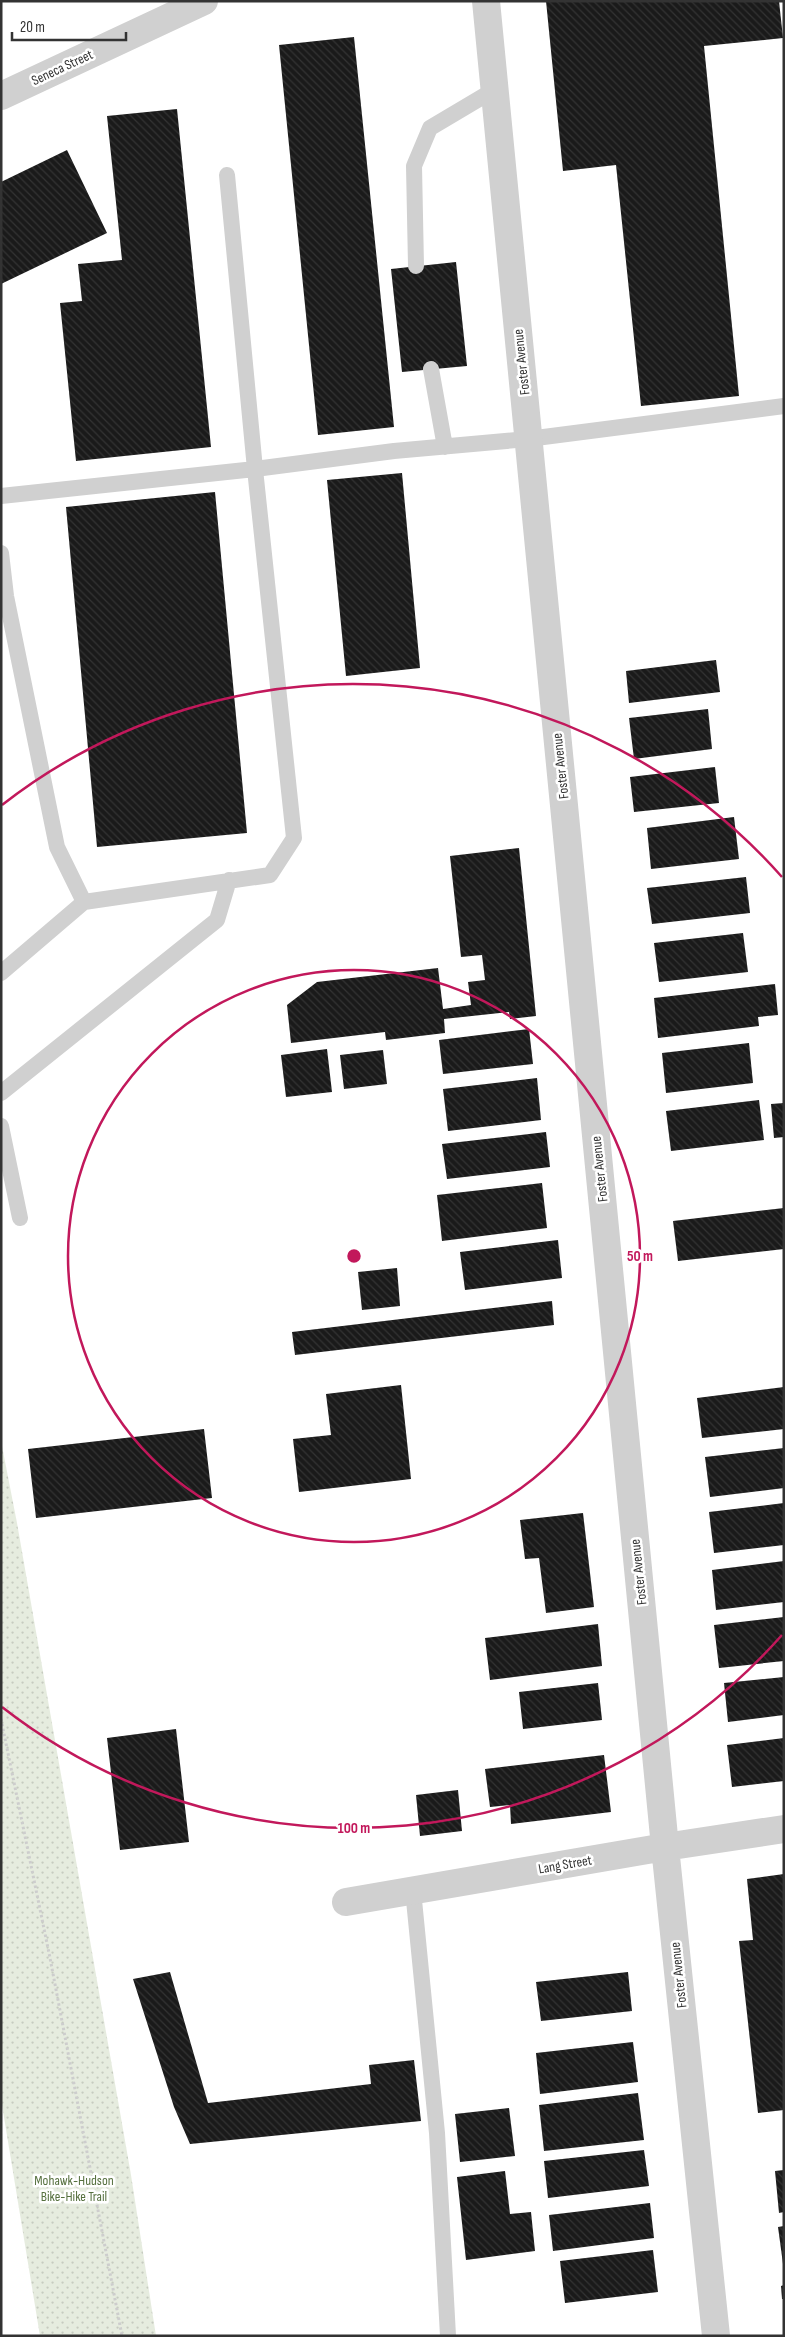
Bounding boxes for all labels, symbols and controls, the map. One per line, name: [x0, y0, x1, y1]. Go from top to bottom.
scale bar: [12, 10, 126, 42]
text: 20 m: [20, 18, 45, 37]
street label: Seneca Street: [29, 46, 96, 89]
street label: Foster Avenue: [510, 328, 533, 396]
street label: Foster Avenue: [549, 732, 572, 800]
street label: Foster Avenue: [588, 1135, 611, 1203]
centre of rings: [345, 1247, 363, 1265]
text: 50 m: [627, 1247, 653, 1266]
street label: Foster Avenue: [627, 1538, 650, 1606]
text: 100 m: [338, 1819, 370, 1838]
street label: Lang Street: [537, 1851, 593, 1878]
street label: Foster Avenue: [667, 1941, 690, 2009]
park label: Mohawk-Hudson Bike-Hike Trail: [34, 2172, 114, 2205]

